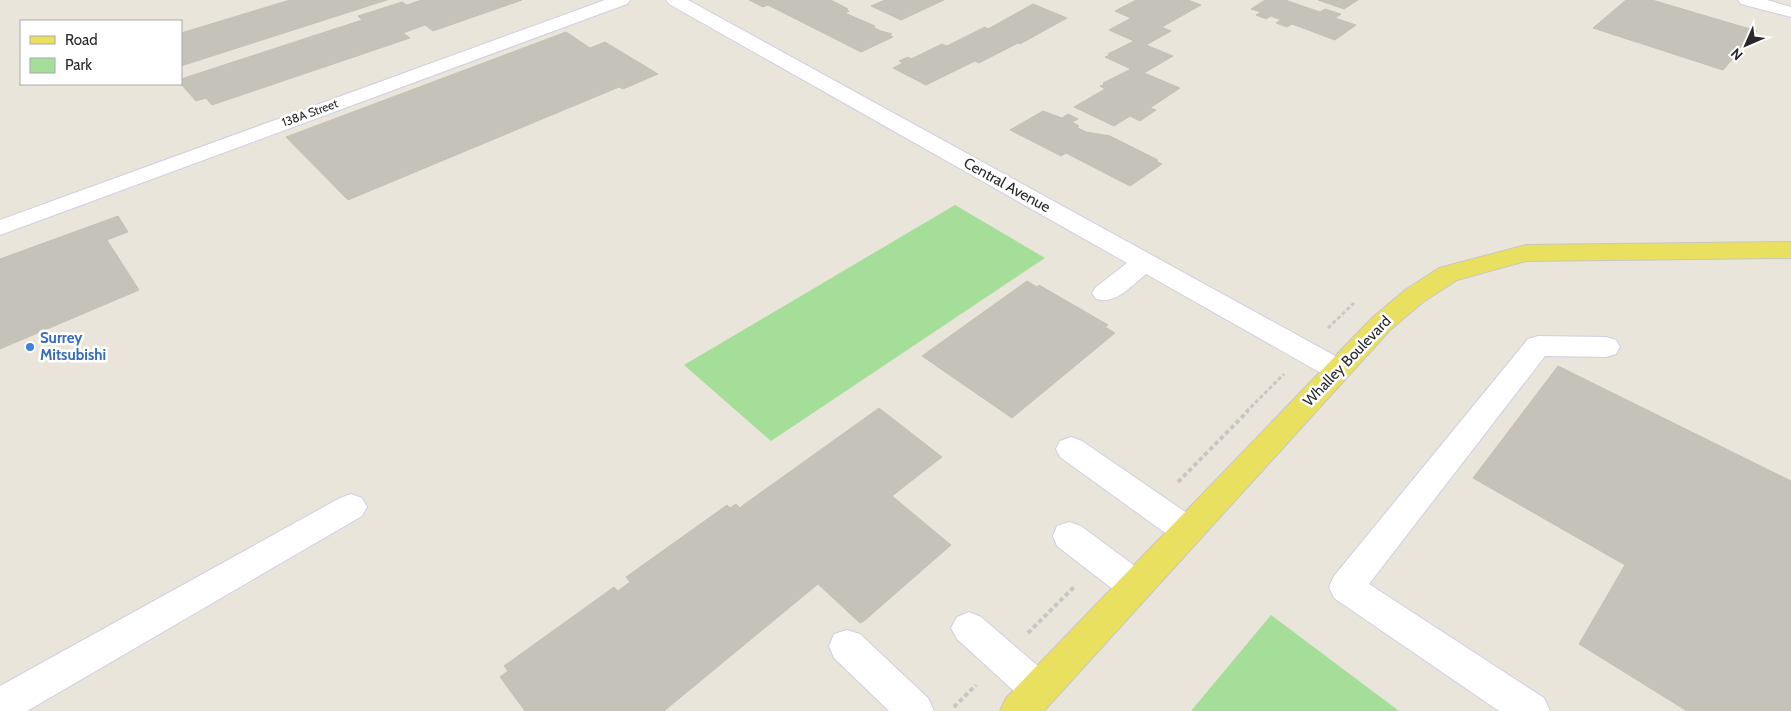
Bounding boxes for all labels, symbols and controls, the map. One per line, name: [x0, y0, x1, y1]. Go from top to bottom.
legend: [20, 20, 182, 85]
north arrow: [1721, 20, 1771, 70]
text: Road: [65, 31, 98, 49]
text: N: [1727, 44, 1747, 64]
text: Park: [65, 56, 92, 74]
street label: 138A Street: [280, 95, 340, 130]
street label: Central Avenue: [960, 154, 1054, 216]
street label: Whalley Boulevard: [1299, 312, 1395, 410]
place label: Surrey Mitsubishi: [40, 329, 106, 364]
marker: Surrey Mitsubishi: [24, 341, 36, 353]

